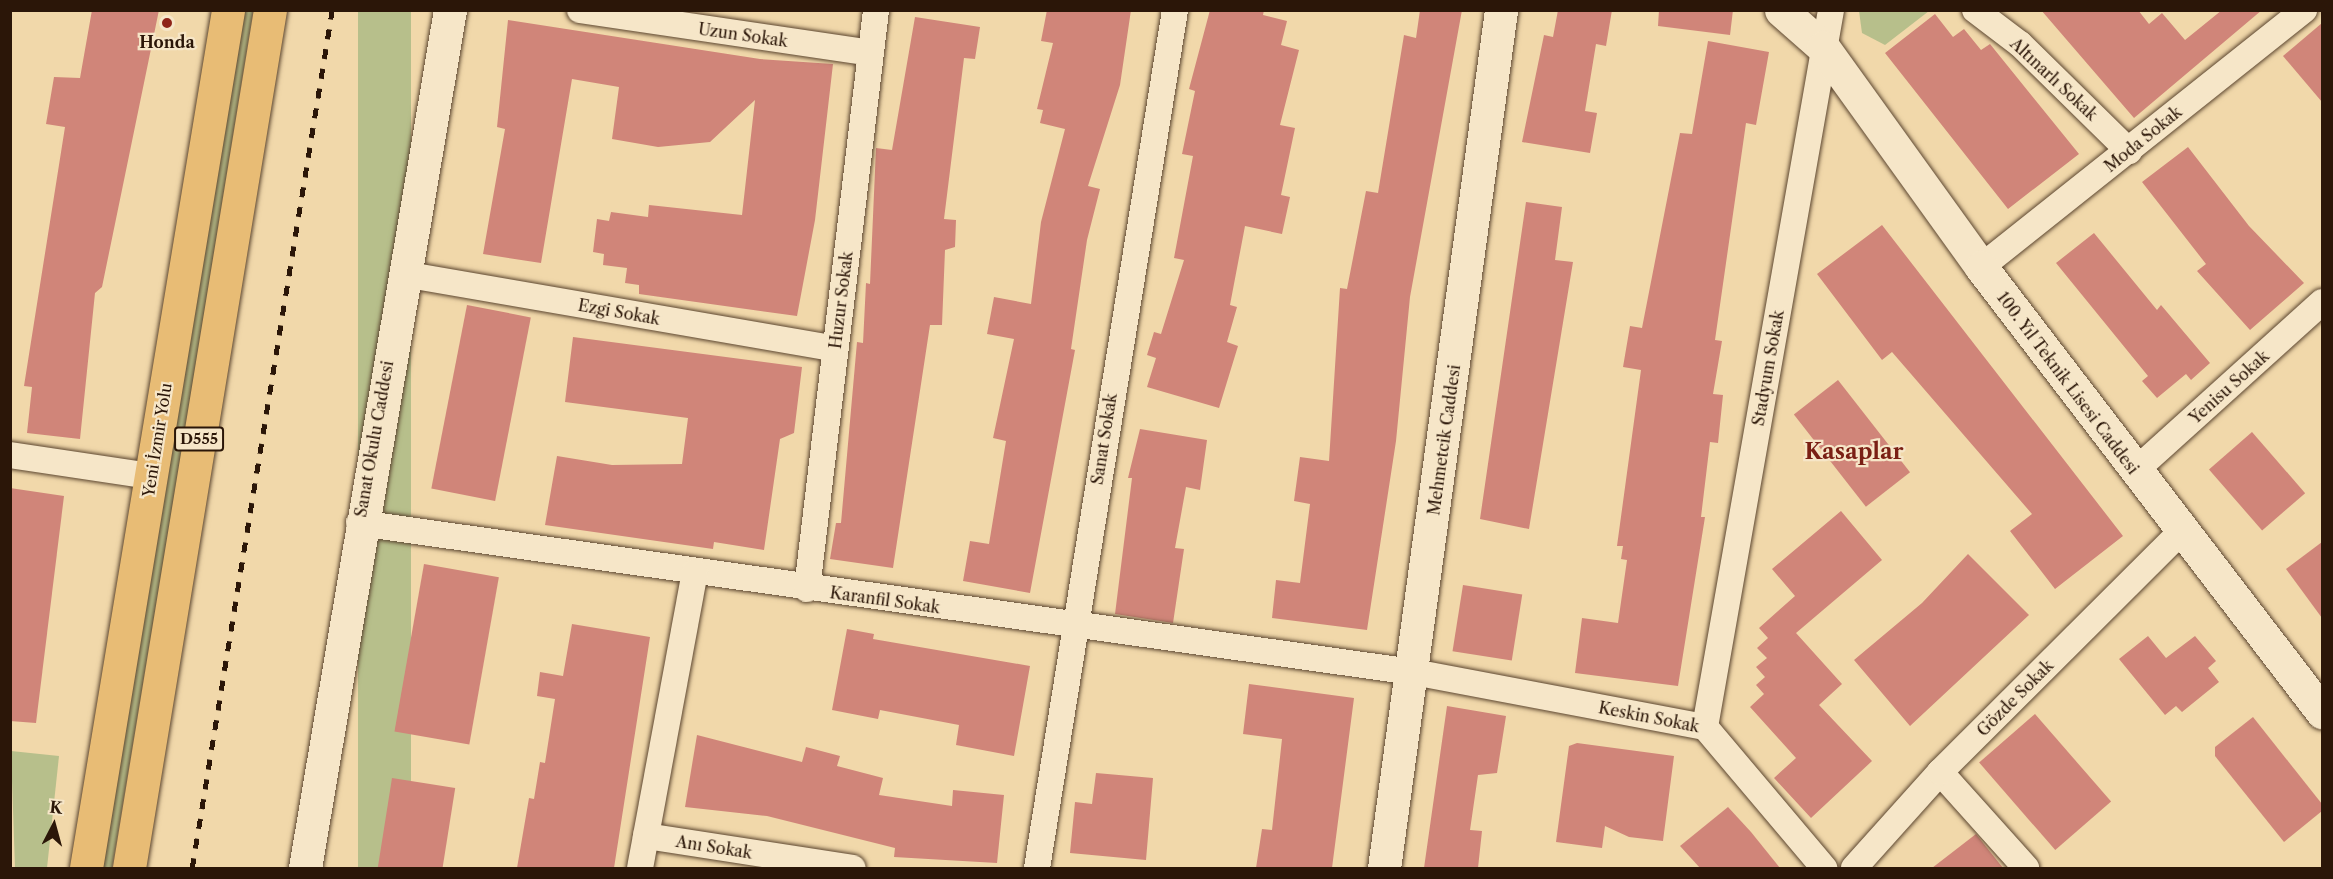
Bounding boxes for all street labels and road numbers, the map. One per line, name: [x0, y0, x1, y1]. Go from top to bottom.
street label: Uzun Sokak: [697, 19, 789, 51]
street label: Altınarlı Sokak: [2006, 34, 2102, 124]
street label: Moda Sokak: [2100, 102, 2186, 176]
street label: Huzur Sokak: [825, 250, 857, 350]
street label: 100. Yıl Teknik Lisesi Caddesi: [1993, 288, 2143, 478]
street label: Ezgi Sokak: [577, 295, 661, 329]
street label: Stadyum Sokak: [1748, 309, 1788, 427]
street label: Yenisu Sokak: [2185, 346, 2273, 428]
street label: Sanat Okulu Caddesi: [351, 359, 397, 519]
street label: Mehmetcik Caddesi: [1424, 363, 1464, 517]
street label: Yeni İzmir Yolu: [138, 381, 176, 499]
street label: Sanat Sokak: [1087, 392, 1121, 486]
road number: D555: [174, 427, 224, 451]
street label: Karanfil Sokak: [829, 583, 941, 617]
street label: Gözde Sokak: [1973, 656, 2057, 740]
street label: Keskin Sokak: [1597, 698, 1701, 736]
street label: Anı Sokak: [674, 831, 754, 863]

